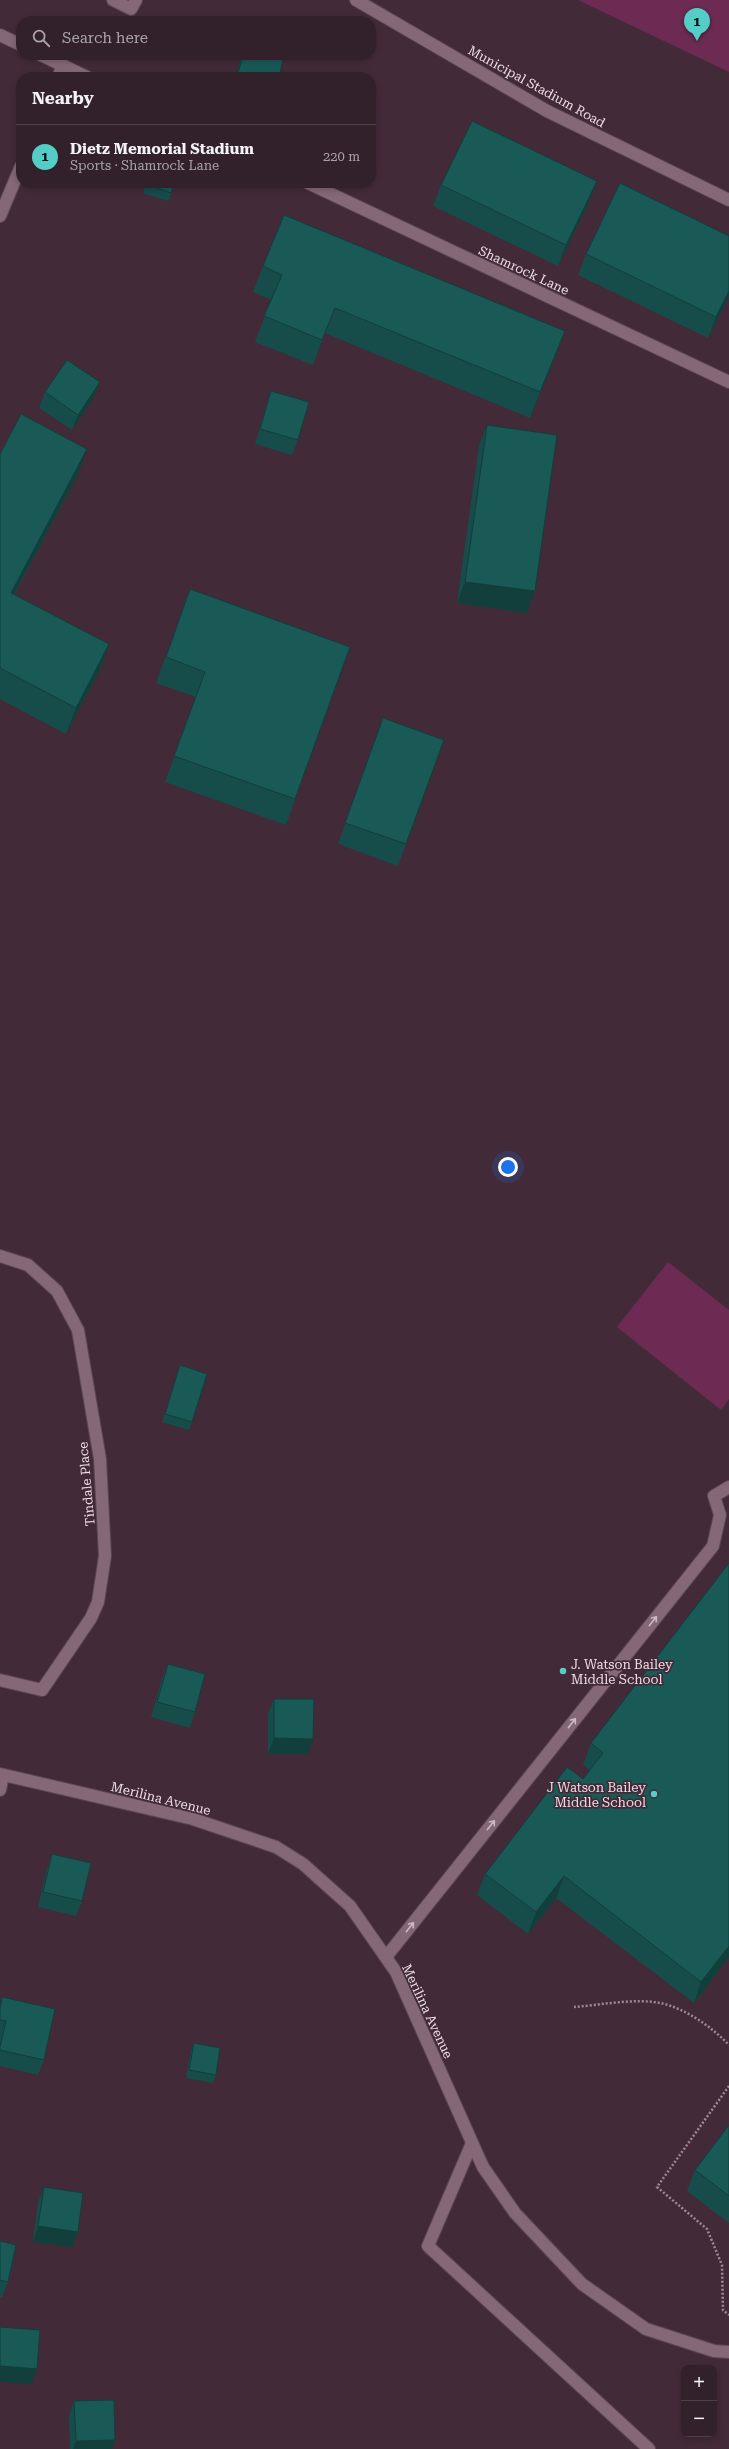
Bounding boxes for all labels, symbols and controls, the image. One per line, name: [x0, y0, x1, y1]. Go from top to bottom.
pin: 1: [684, 8, 710, 41]
search box: [16, 16, 376, 60]
icon: search: [30, 27, 52, 49]
text: Search here: [62, 29, 148, 47]
street label: Municipal Stadium Road: [466, 42, 609, 131]
text: Nearby: [32, 88, 94, 108]
text: Dietz Memorial Stadium: [70, 140, 254, 158]
text: 1: [41, 149, 49, 164]
text: 220 m: [323, 149, 360, 164]
text: Sports · Shamrock Lane: [70, 158, 219, 173]
street label: Shamrock Lane: [476, 243, 571, 298]
your location: [498, 1157, 518, 1177]
street label: Tindale Place: [75, 1441, 98, 1527]
one-way arrow: [648, 1616, 657, 1627]
place label: J. Watson Bailey Middle School: [571, 1657, 673, 1687]
marker: J. Watson Bailey Middle School: [558, 1666, 568, 1676]
one-way arrow: [567, 1717, 576, 1728]
street label: Merilina Avenue: [109, 1779, 212, 1818]
place label: J Watson Bailey Middle School: [547, 1780, 646, 1810]
marker: J Watson Bailey Middle School: [649, 1789, 659, 1799]
one-way arrow: [487, 1819, 495, 1830]
one-way arrow: [406, 1921, 414, 1932]
street label: Merilina Avenue: [399, 1962, 456, 2061]
map controls: [681, 2365, 717, 2437]
button: +: [681, 2365, 717, 2401]
button: −: [681, 2401, 717, 2437]

